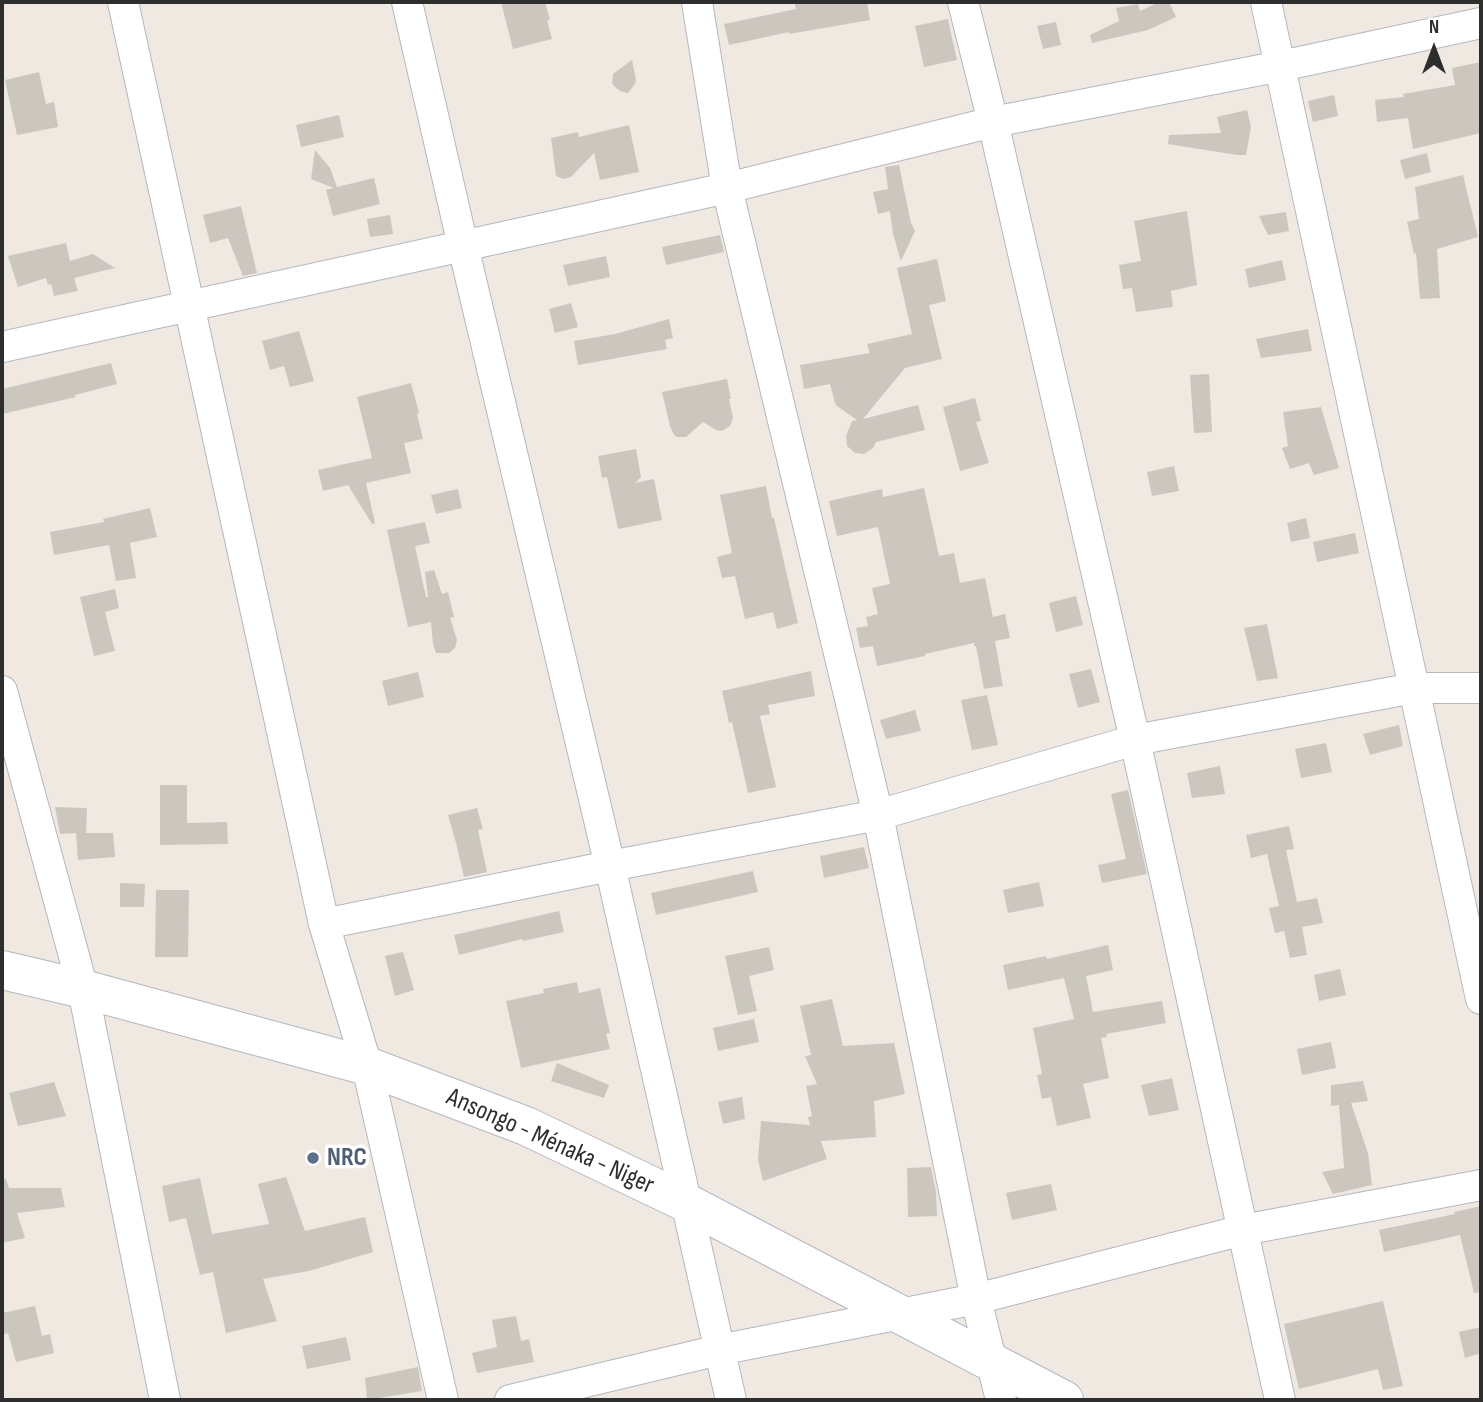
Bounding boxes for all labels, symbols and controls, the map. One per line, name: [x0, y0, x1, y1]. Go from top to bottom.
north arrow: [1399, 14, 1469, 84]
text: N: [1429, 16, 1439, 39]
street label: Ansongo - Ménaka - Niger: [441, 1082, 659, 1202]
place label: NRC: [327, 1142, 367, 1174]
marker: NRC: [305, 1150, 321, 1166]

